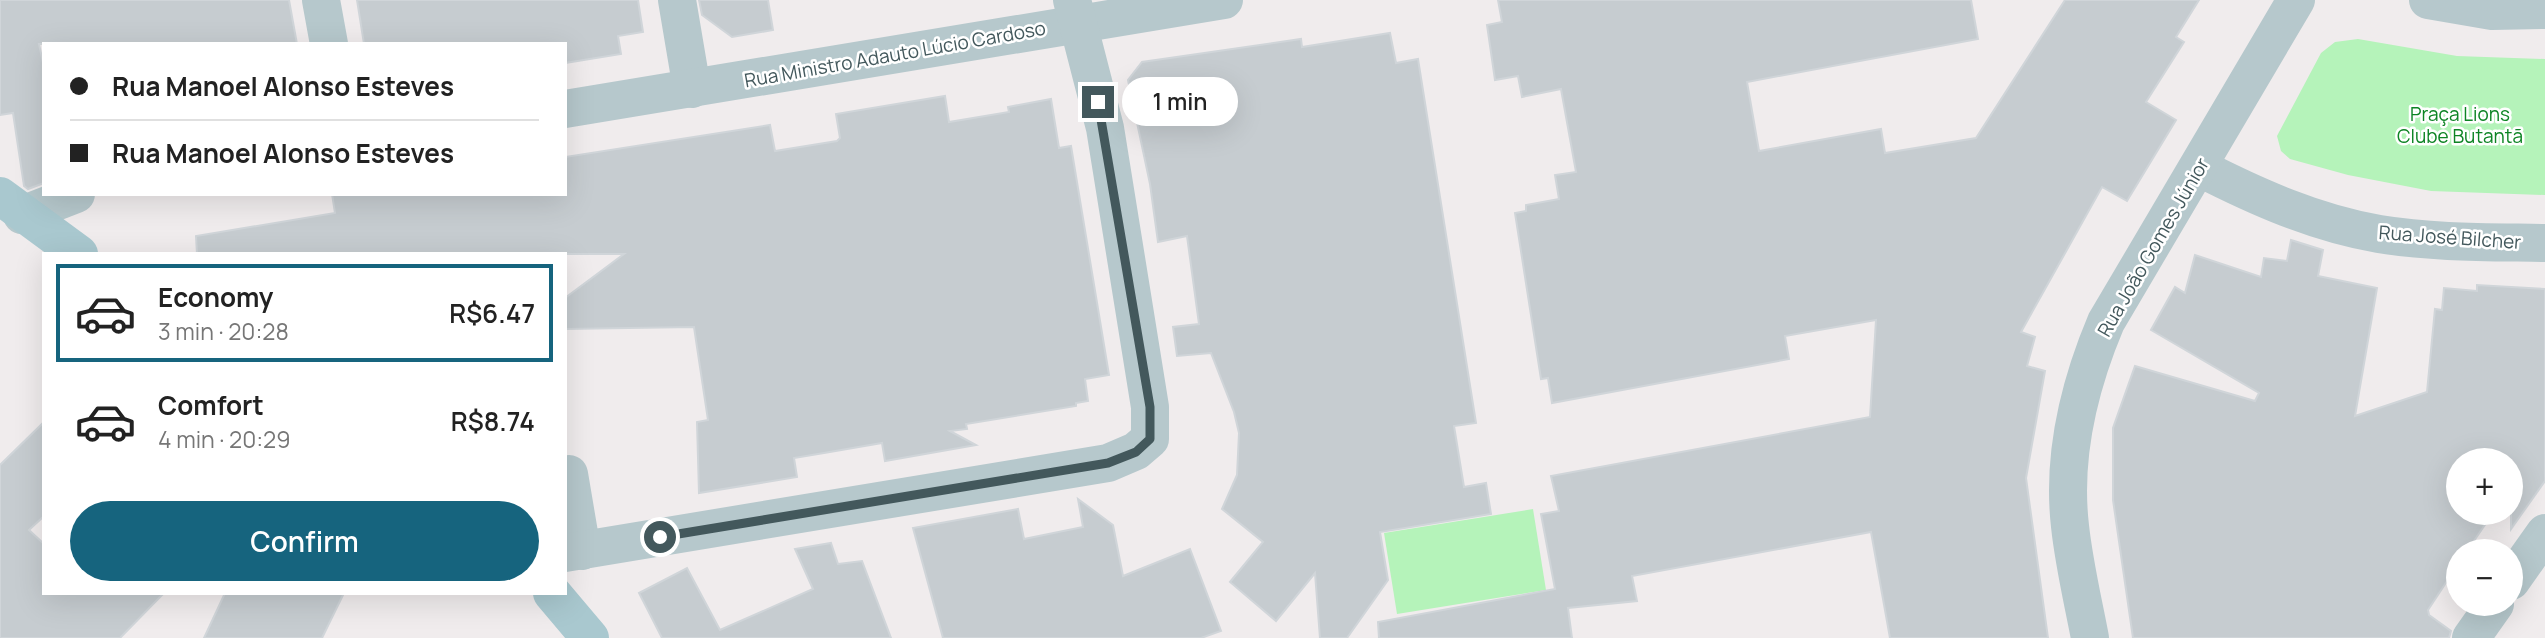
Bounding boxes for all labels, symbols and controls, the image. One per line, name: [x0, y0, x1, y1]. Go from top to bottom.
street label: Rua Ministro Adauto Lúcio Cardoso: [742, 15, 1048, 93]
text: Rua Manoel Alonso Esteves: [112, 68, 454, 104]
callout: 1 min: [1122, 78, 1238, 126]
text: 1 min: [1153, 85, 1207, 117]
route end: [1082, 86, 1114, 118]
park label: Praça Lions Clube Butantã: [2397, 101, 2523, 149]
text: Rua Manoel Alonso Esteves: [112, 135, 454, 171]
street label: Rua João Gomes Júnior: [2091, 153, 2215, 341]
street label: Rua José Bilcher: [2378, 219, 2522, 255]
text: Economy: [158, 279, 273, 315]
icon: car: [74, 282, 137, 345]
text: R$6.47: [449, 295, 535, 331]
text: 3 min · 20:28: [158, 315, 289, 347]
text: Comfort: [158, 387, 264, 423]
icon: car: [74, 390, 137, 453]
text: R$8.74: [451, 403, 535, 439]
text: 4 min · 20:29: [158, 423, 291, 455]
map controls: [2446, 448, 2523, 616]
button: +: [2446, 448, 2523, 525]
button: Confirm: [70, 501, 539, 581]
route start: [644, 521, 676, 553]
button: −: [2446, 539, 2523, 616]

